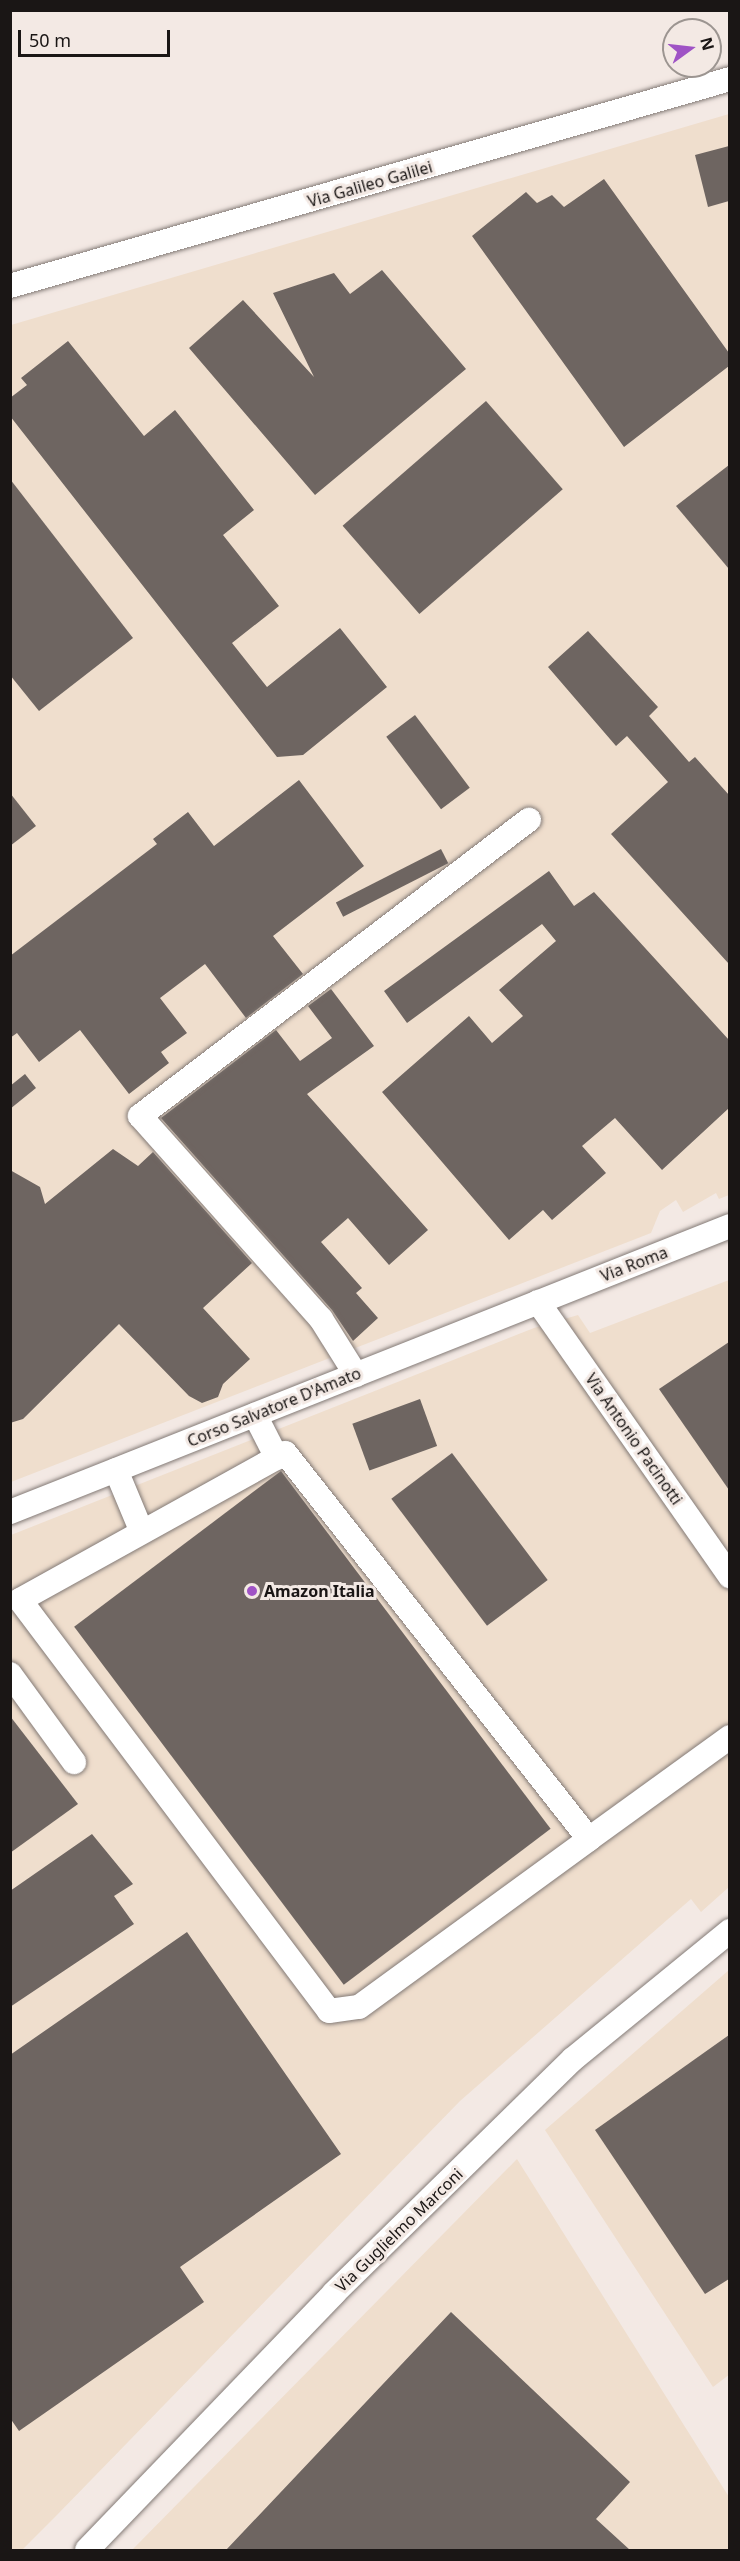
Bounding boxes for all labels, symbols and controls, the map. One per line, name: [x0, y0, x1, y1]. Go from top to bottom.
scale bar: [21, 18, 172, 56]
north arrow: [662, 18, 722, 78]
text: 50 m: [29, 28, 71, 52]
text: N: [695, 35, 720, 53]
street label: Via Galileo Galilei: [305, 157, 435, 211]
street label: Via Roma: [598, 1242, 670, 1286]
street label: Corso Salvatore D'Amato: [184, 1363, 364, 1451]
street label: Via Antonio Pacinotti: [581, 1370, 687, 1508]
place label: Amazon Italia: [264, 1581, 375, 1601]
marker: Amazon Italia: [245, 1584, 259, 1598]
street label: Via Guglielmo Marconi: [331, 2164, 467, 2296]

